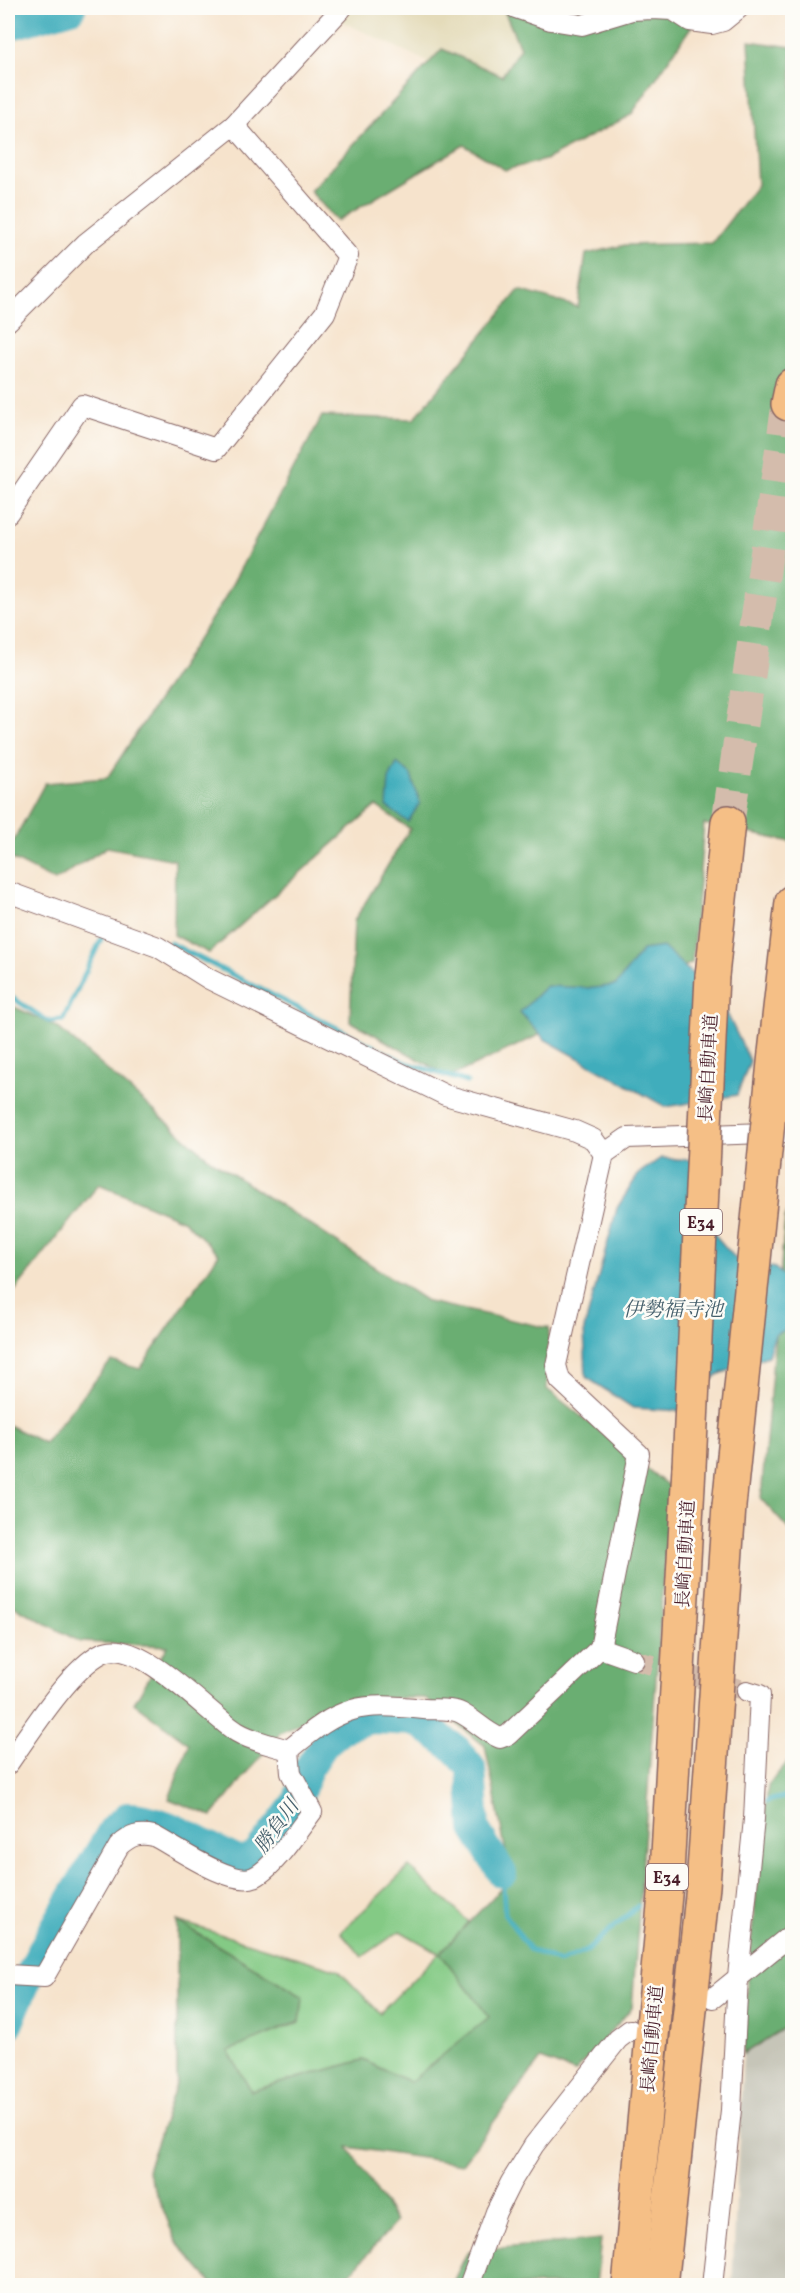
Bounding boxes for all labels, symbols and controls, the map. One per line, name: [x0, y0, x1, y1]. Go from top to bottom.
street label: 長崎自動車道: [694, 1013, 725, 1123]
road number: E34: [680, 1209, 722, 1235]
water label: 伊勢福寺池: [623, 1297, 725, 1325]
street label: 長崎自動車道: [671, 1499, 702, 1609]
water label: 勝負川: [249, 1793, 308, 1860]
road number: E34: [646, 1864, 688, 1890]
street label: 長崎自動車道: [636, 1984, 671, 2094]

